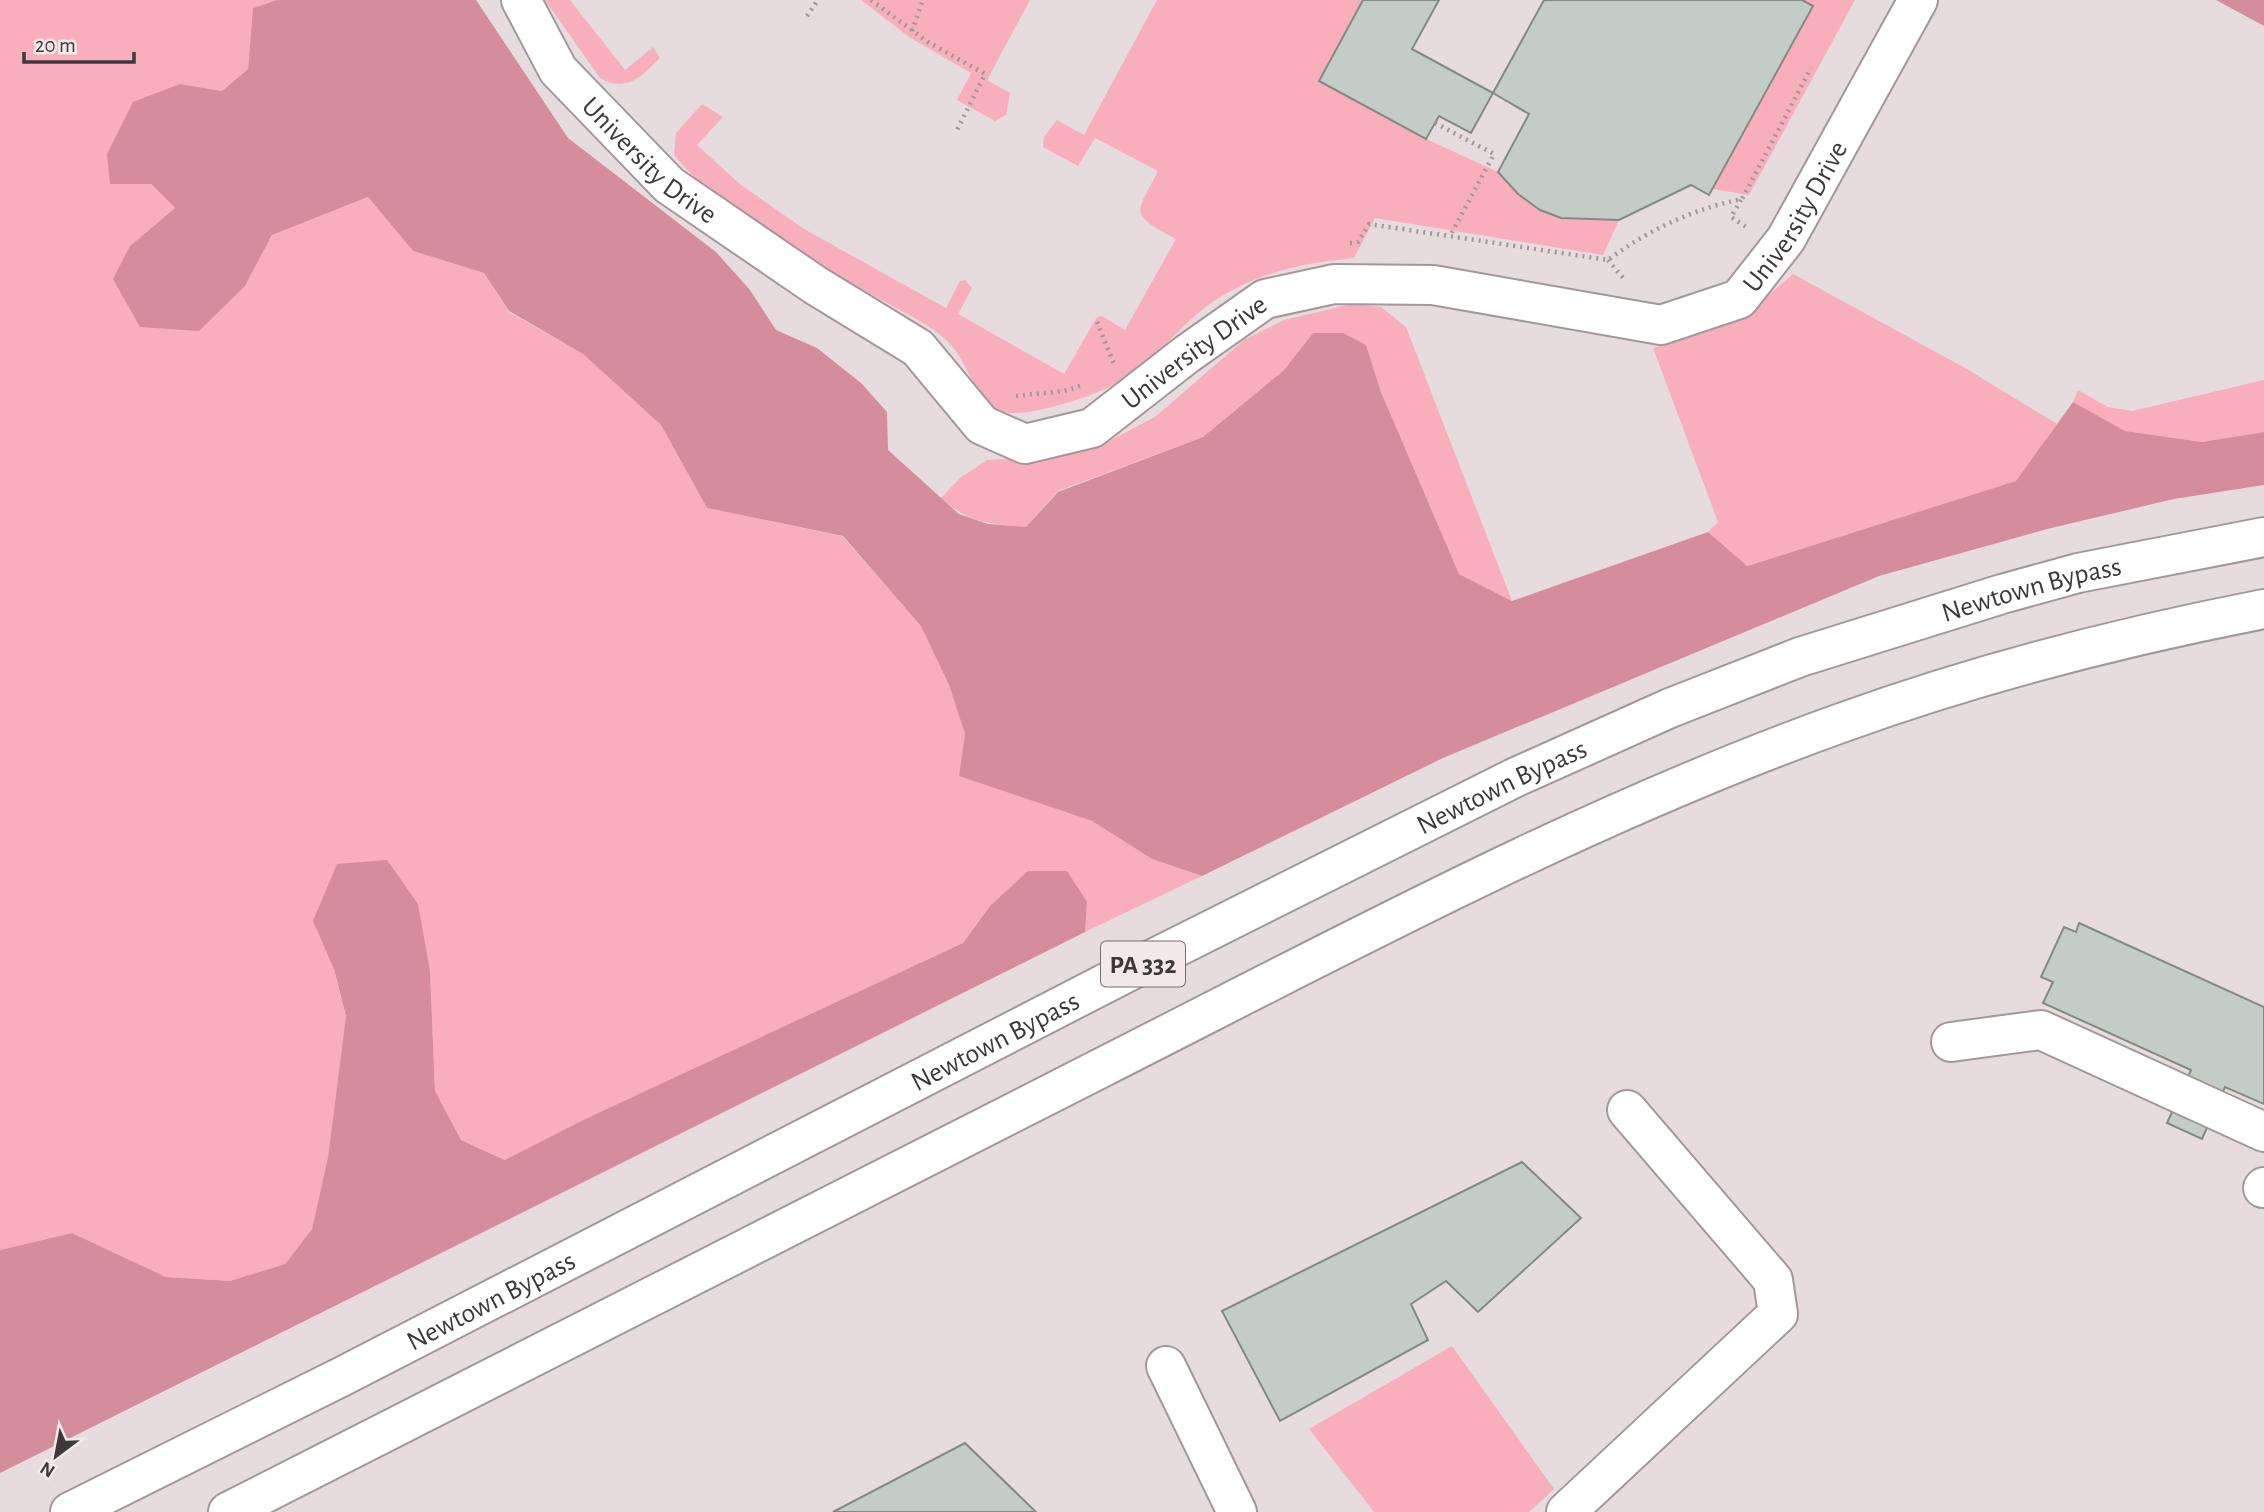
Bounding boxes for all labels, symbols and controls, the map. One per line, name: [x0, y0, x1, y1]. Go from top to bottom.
scale bar: [24, 21, 135, 65]
text: 20 m: [35, 35, 76, 56]
street label: University Drive: [576, 92, 721, 229]
street label: University Drive: [1738, 137, 1853, 298]
street label: University Drive: [1117, 291, 1272, 415]
street label: Newtown Bypass: [1939, 553, 2124, 628]
street label: Newtown Bypass: [1413, 735, 1591, 840]
road number: PA 332: [1101, 942, 1185, 987]
street label: Newtown Bypass: [907, 987, 1084, 1097]
street label: Newtown Bypass: [403, 1247, 580, 1357]
north arrow: [21, 1421, 91, 1491]
text: N: [37, 1458, 58, 1481]

